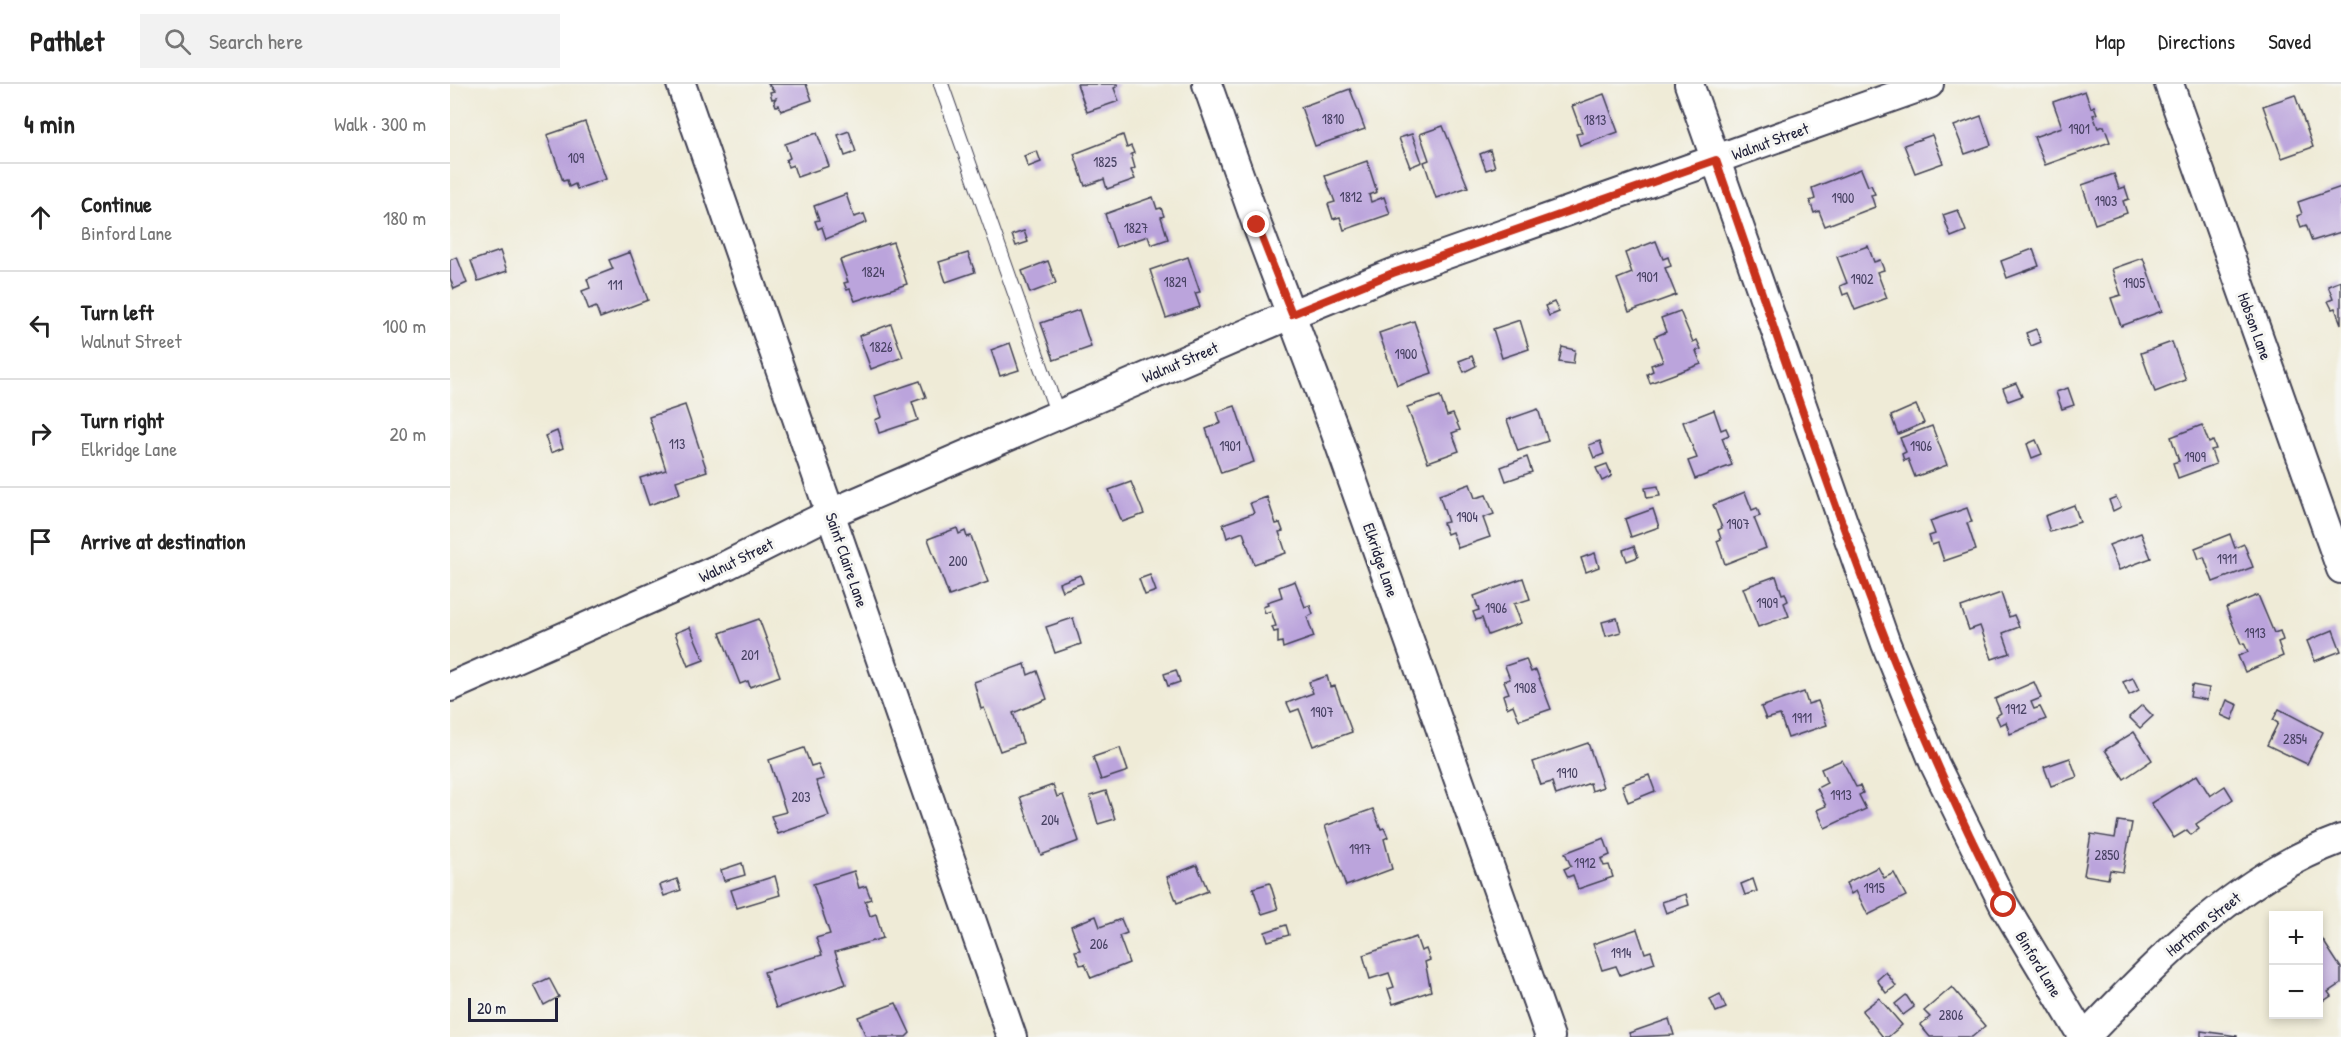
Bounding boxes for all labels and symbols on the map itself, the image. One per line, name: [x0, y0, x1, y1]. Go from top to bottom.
house number: 1810: [1322, 109, 1344, 128]
house number: 1813: [1584, 110, 1606, 129]
street label: Walnut Street: [1728, 117, 1812, 165]
house number: 1901: [2068, 119, 2090, 138]
house number: 109: [568, 148, 584, 167]
house number: 1825: [1093, 152, 1117, 171]
house number: 1812: [1340, 187, 1363, 206]
house number: 1900: [1832, 188, 1854, 207]
house number: 1903: [2095, 191, 2117, 210]
route end: [1243, 211, 1269, 237]
house number: 1827: [1124, 218, 1148, 237]
house number: 1824: [862, 262, 884, 281]
house number: 1901: [1636, 267, 1658, 286]
house number: 1902: [1850, 269, 1874, 288]
house number: 1829: [1164, 272, 1186, 291]
house number: 1905: [2123, 273, 2145, 292]
house number: 111: [607, 275, 623, 294]
street label: Hobson Lane: [2233, 289, 2278, 363]
street label: Walnut Street: [1139, 336, 1222, 388]
house number: 1826: [869, 337, 893, 356]
house number: 1900: [1395, 344, 1417, 363]
house number: 113: [669, 434, 685, 453]
house number: 1901: [1219, 436, 1241, 455]
house number: 1906: [1910, 436, 1932, 455]
house number: 1909: [2184, 447, 2206, 466]
house number: 1904: [1456, 507, 1478, 526]
street label: Saint Claire Lane: [821, 510, 874, 611]
house number: 1907: [1726, 514, 1750, 533]
street label: Elkridge Lane: [1358, 520, 1404, 601]
street label: Walnut Street: [695, 532, 777, 588]
house number: 1911: [2217, 549, 2237, 568]
house number: 200: [948, 551, 968, 570]
house number: 1909: [1756, 593, 1778, 612]
house number: 1906: [1485, 598, 1507, 617]
house number: 1913: [2244, 623, 2266, 642]
house number: 201: [741, 645, 759, 664]
house number: 1908: [1514, 678, 1536, 697]
house number: 1912: [2005, 699, 2027, 718]
house number: 1907: [1310, 702, 1334, 721]
house number: 1911: [1792, 708, 1812, 727]
house number: 2854: [2283, 729, 2307, 748]
house number: 1910: [1556, 763, 1578, 782]
house number: 1913: [1830, 785, 1852, 804]
house number: 203: [791, 787, 811, 806]
house number: 204: [1041, 810, 1059, 829]
house number: 1917: [1349, 839, 1371, 858]
house number: 2850: [2095, 845, 2119, 864]
house number: 1912: [1574, 853, 1596, 872]
house number: 1915: [1863, 878, 1885, 897]
street label: Hartman Street: [2161, 887, 2246, 961]
route start: [1990, 891, 2016, 917]
street label: Binford Lane: [2011, 927, 2068, 1002]
house number: 206: [1090, 934, 1109, 953]
house number: 1914: [1611, 943, 1631, 962]
scale bar: [468, 995, 558, 1022]
house number: 2806: [1939, 1005, 1964, 1024]

